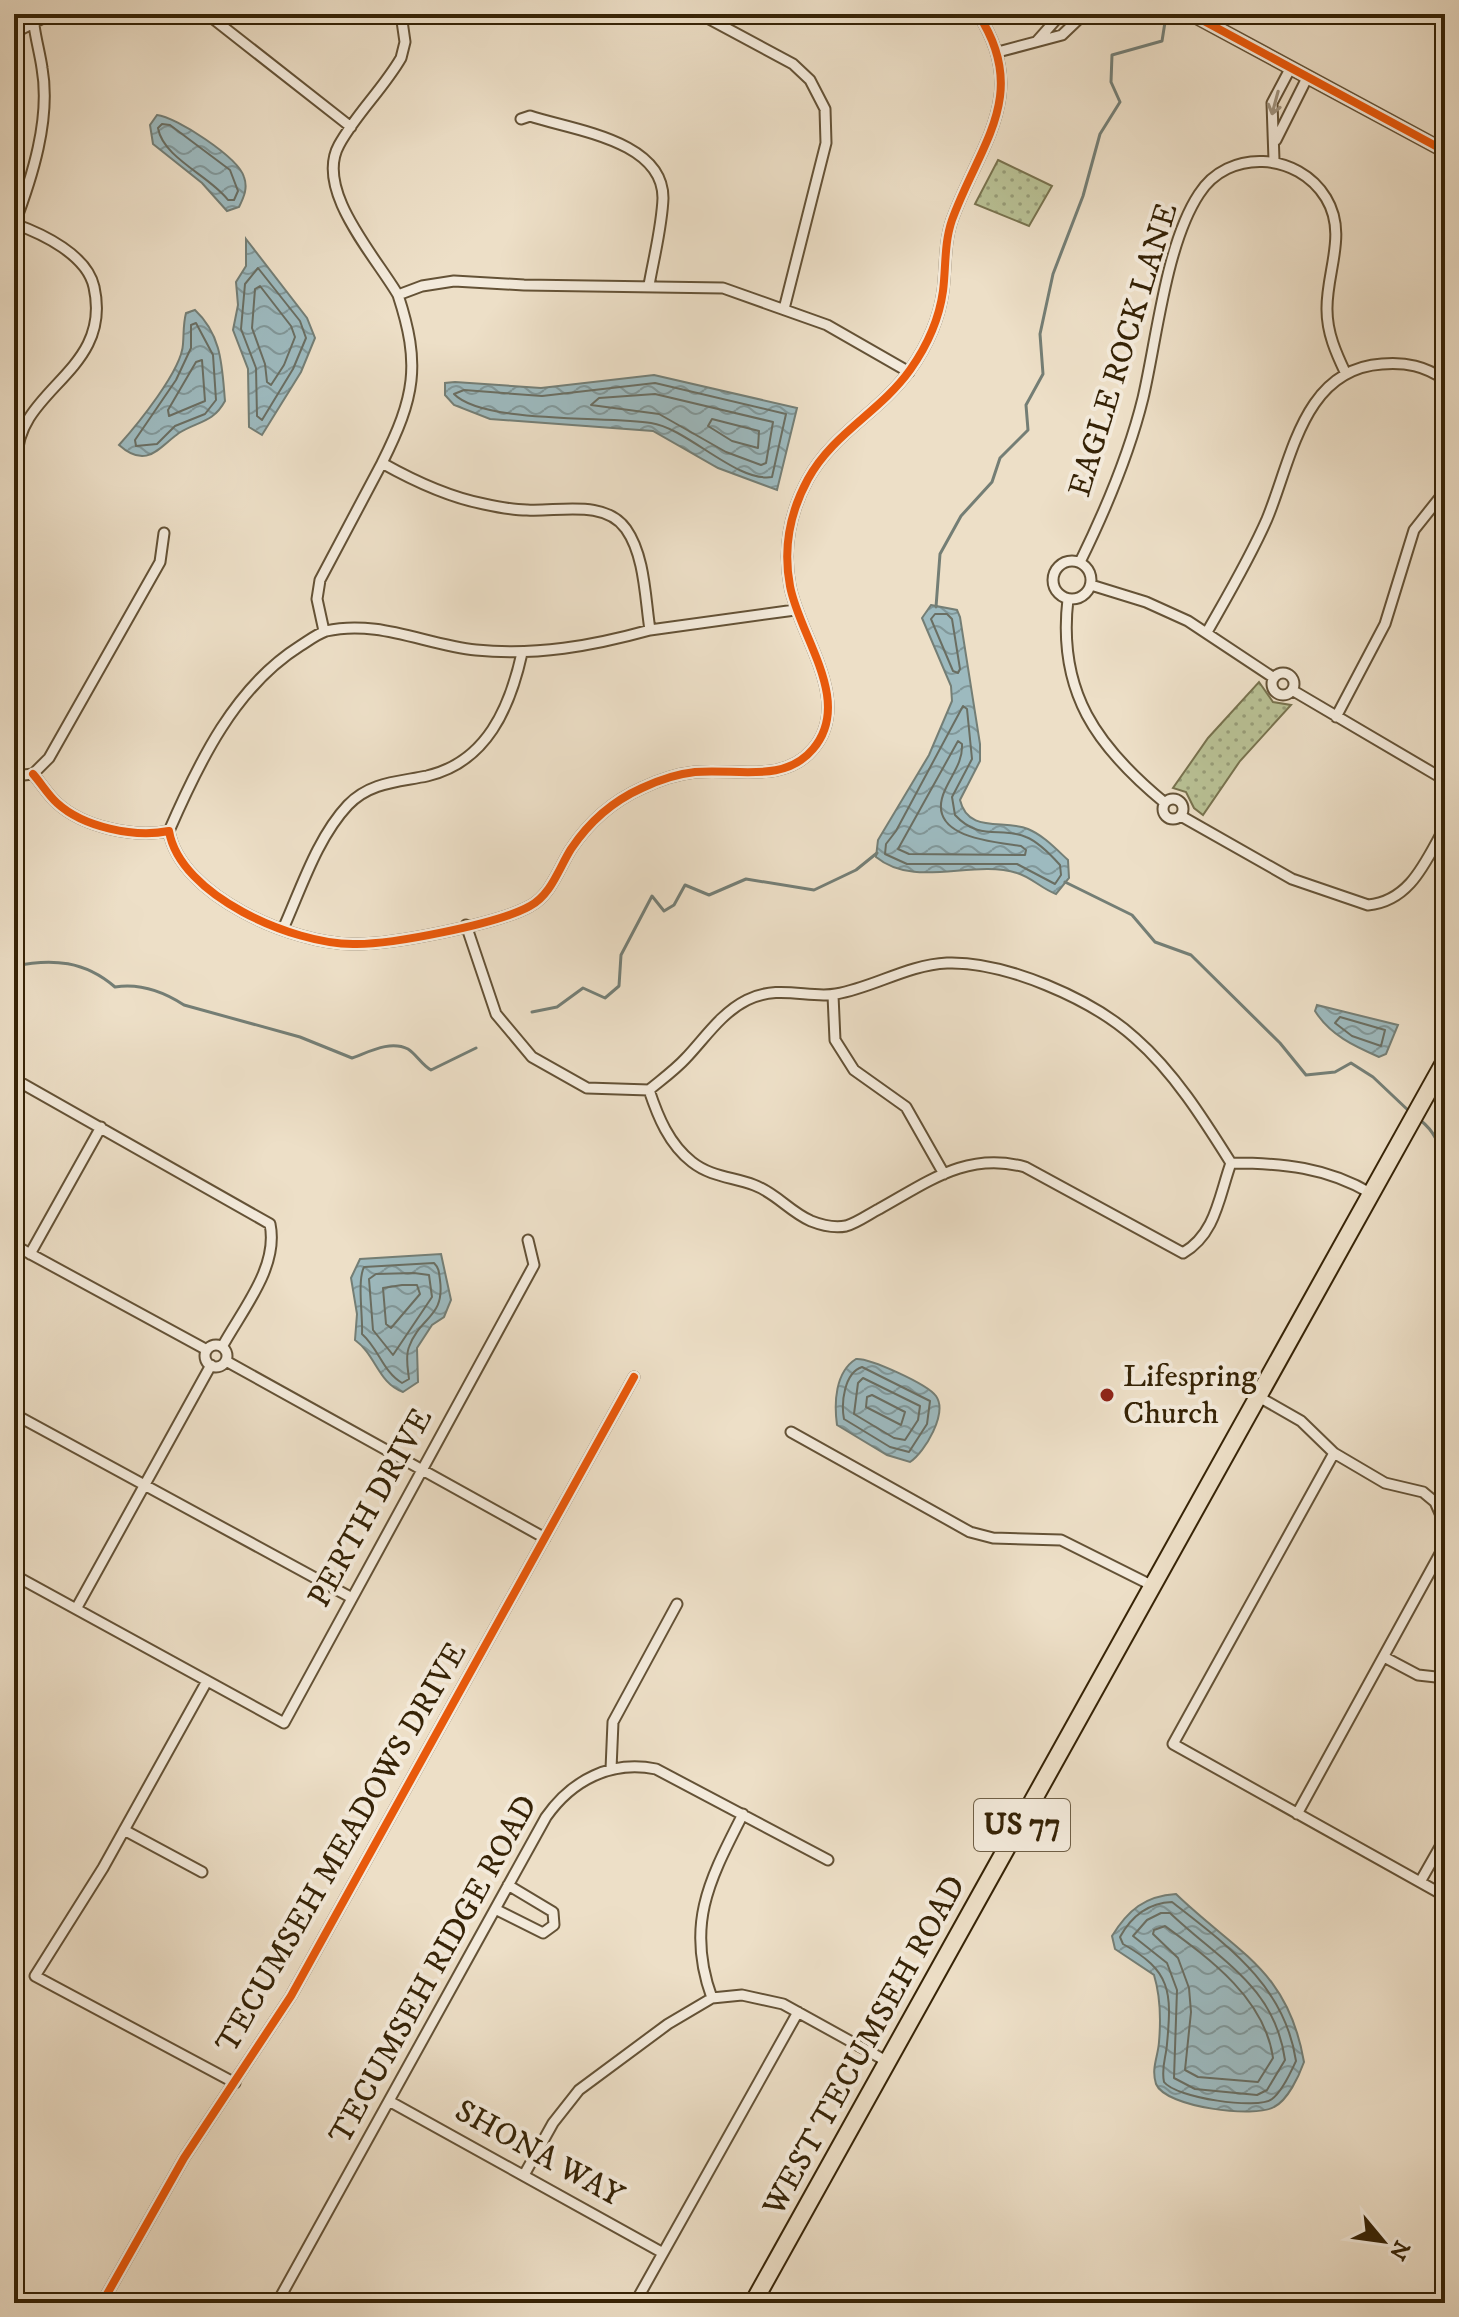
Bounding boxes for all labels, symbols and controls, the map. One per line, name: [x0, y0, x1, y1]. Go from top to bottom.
one-way arrow: [1266, 90, 1281, 115]
street label: EAGLE ROCK LANE: [1060, 198, 1188, 502]
place label: Lifespring Church: [1123, 1357, 1257, 1434]
marker: Lifespring Church: [1098, 1386, 1116, 1404]
street label: PERTH DRIVE: [300, 1401, 442, 1615]
street label: TECUMSEH MEADOWS DRIVE: [208, 1635, 476, 2061]
street label: TECUMSEH RIDGE ROAD: [321, 1788, 547, 2152]
road number: US 77: [974, 1799, 1070, 1851]
street label: WEST TECUMSEH ROAD: [754, 1869, 975, 2224]
street label: SHONA WAY: [448, 2091, 631, 2217]
north arrow: [1343, 2201, 1423, 2281]
text: N: [1383, 2236, 1415, 2264]

